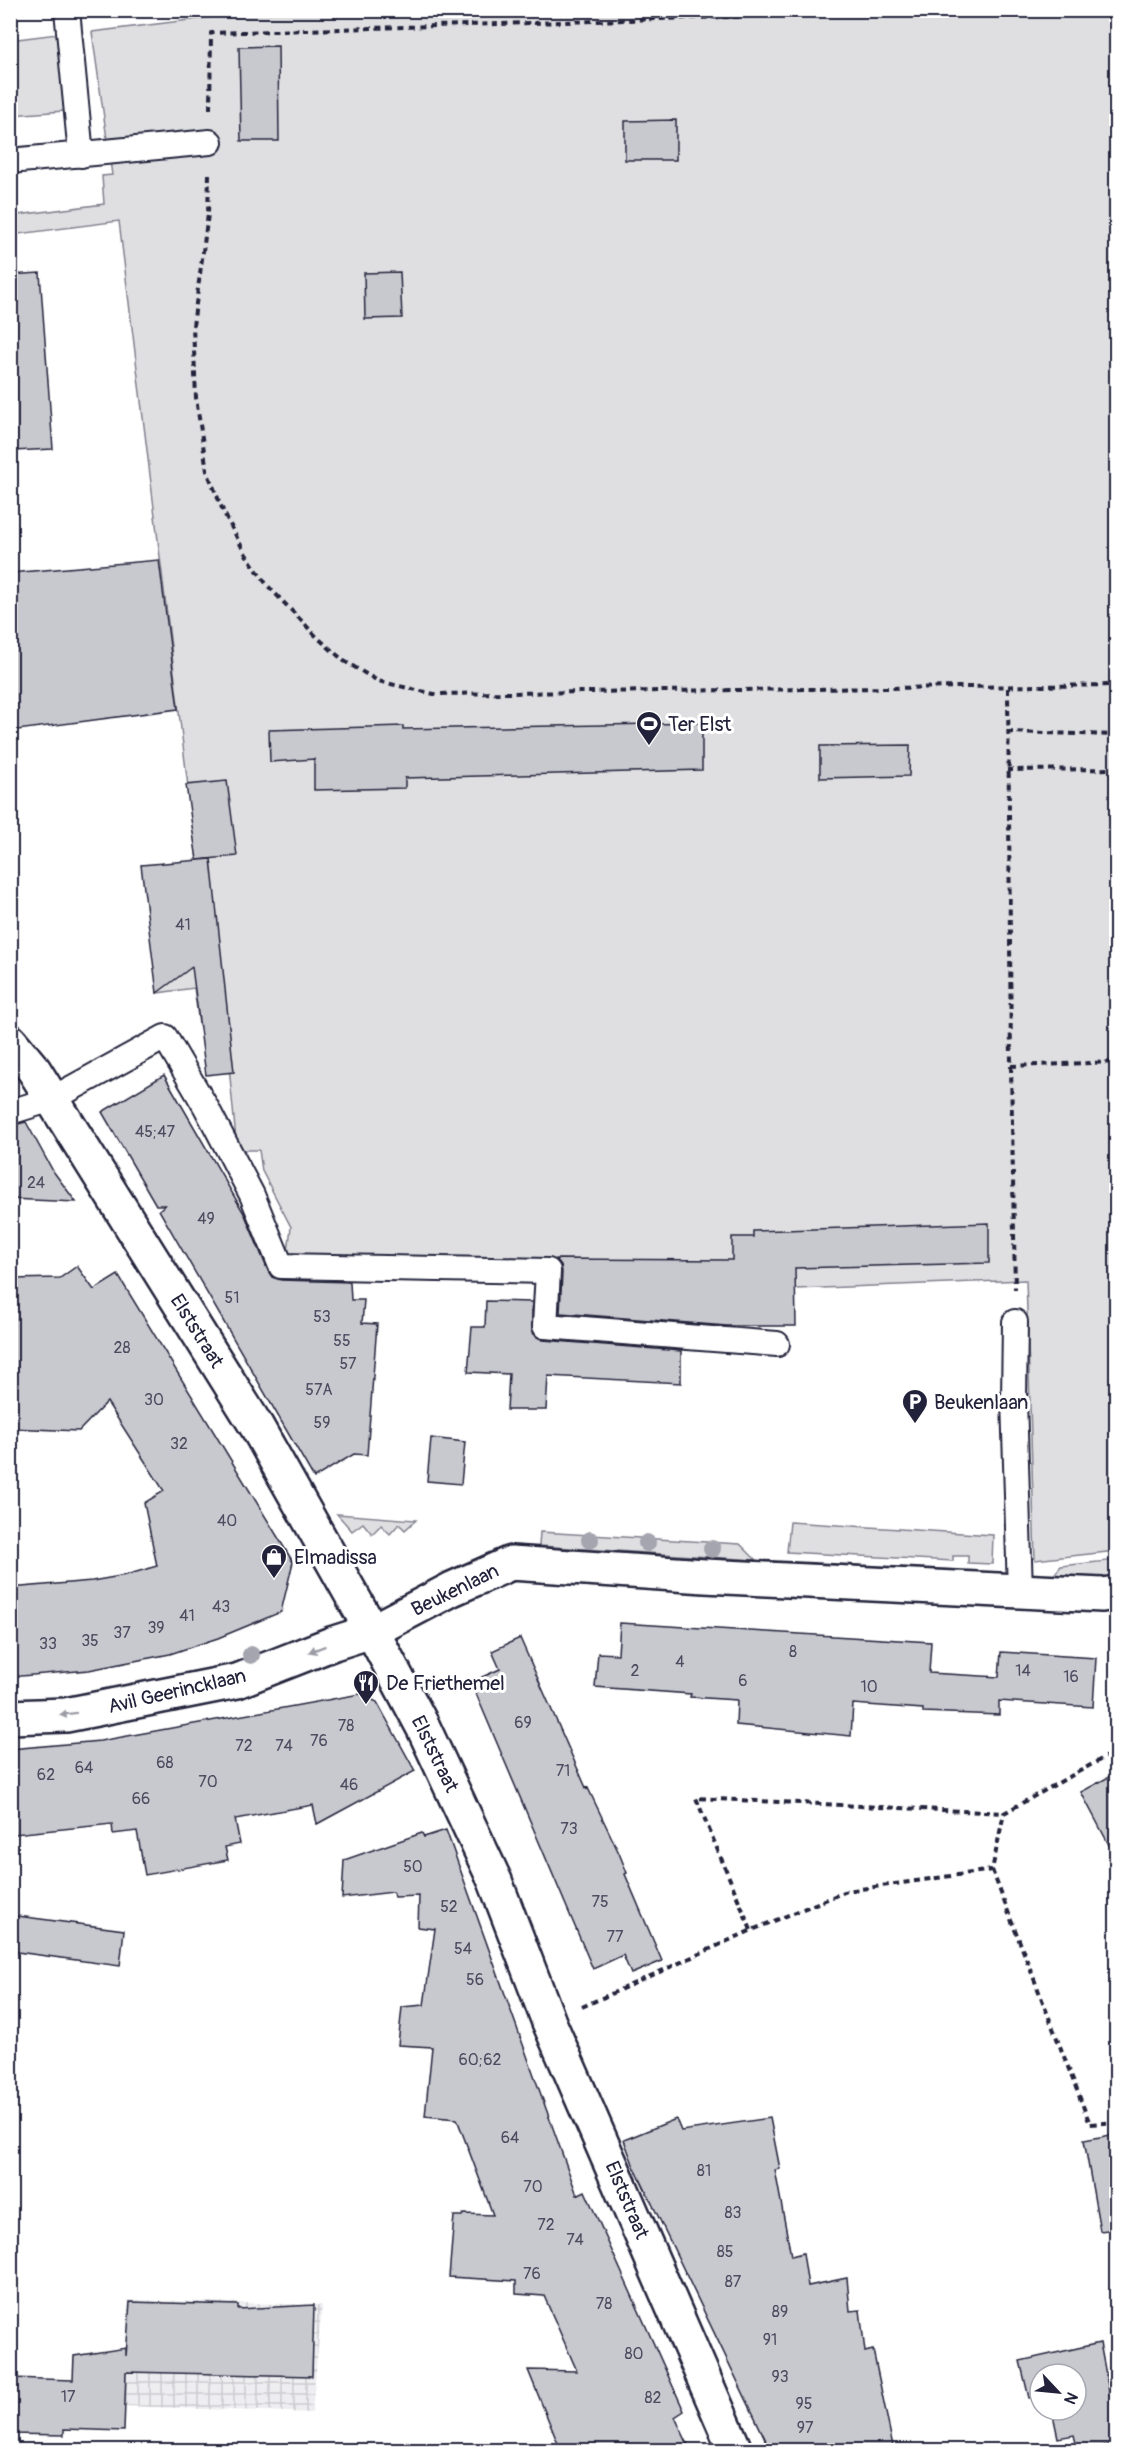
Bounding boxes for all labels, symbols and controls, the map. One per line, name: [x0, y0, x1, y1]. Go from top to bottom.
sports icon: Ter Elst: [634, 709, 664, 747]
place label: Ter Elst: [668, 712, 732, 737]
house number: 41: [175, 915, 191, 935]
house number: 45;47: [135, 1122, 176, 1142]
house number: 24: [27, 1173, 45, 1193]
house number: 49: [197, 1209, 215, 1229]
house number: 51: [225, 1288, 239, 1308]
street label: Elststraat: [165, 1289, 230, 1373]
house number: 53: [313, 1307, 331, 1327]
house number: 55: [333, 1331, 351, 1351]
house number: 28: [113, 1338, 131, 1358]
house number: 57: [339, 1354, 357, 1374]
house number: 57A: [305, 1380, 333, 1400]
parking icon: Beukenlaan: [900, 1387, 930, 1425]
house number: 30: [144, 1390, 164, 1410]
place label: Beukenlaan: [934, 1390, 1028, 1415]
house number: 59: [314, 1413, 330, 1433]
house number: 32: [170, 1434, 188, 1454]
house number: 40: [217, 1511, 237, 1531]
shop icon: Elmadissa: [259, 1542, 289, 1580]
place label: Elmadissa: [294, 1545, 377, 1570]
street label: Beukenlaan: [407, 1558, 503, 1622]
house number: 43: [212, 1597, 230, 1617]
house number: 41: [179, 1606, 195, 1626]
house number: 39: [147, 1618, 165, 1638]
house number: 37: [113, 1623, 131, 1643]
house number: 35: [81, 1631, 99, 1651]
house number: 33: [39, 1634, 57, 1654]
house number: 8: [789, 1642, 797, 1662]
one-way arrow: [307, 1645, 325, 1655]
house number: 4: [675, 1652, 685, 1672]
house number: 2: [631, 1661, 640, 1681]
house number: 14: [1015, 1661, 1031, 1681]
street label: Avil Geerincklaan: [106, 1663, 248, 1719]
house number: 16: [1063, 1667, 1079, 1687]
restaurant icon: De Friethemel: [351, 1668, 381, 1706]
place label: De Friethemel: [386, 1671, 505, 1696]
house number: 6: [738, 1671, 748, 1691]
house number: 10: [860, 1677, 878, 1697]
one-way arrow: [58, 1709, 77, 1719]
street label: Elststraat: [406, 1712, 465, 1797]
house number: 69: [514, 1713, 532, 1733]
house number: 78: [338, 1716, 354, 1736]
house number: 76: [310, 1731, 328, 1751]
house number: 72: [235, 1736, 253, 1756]
house number: 74: [275, 1736, 293, 1756]
house number: 68: [156, 1753, 174, 1773]
house number: 64: [75, 1758, 93, 1778]
house number: 71: [556, 1761, 570, 1781]
house number: 62: [37, 1765, 55, 1785]
house number: 70: [198, 1772, 218, 1792]
house number: 46: [340, 1775, 358, 1795]
house number: 66: [132, 1789, 150, 1809]
house number: 73: [560, 1819, 578, 1839]
house number: 50: [403, 1857, 423, 1877]
house number: 75: [591, 1892, 609, 1912]
house number: 52: [440, 1897, 458, 1917]
house number: 77: [607, 1927, 624, 1947]
house number: 54: [454, 1939, 472, 1959]
house number: 56: [466, 1970, 484, 1990]
house number: 60;62: [459, 2050, 502, 2070]
house number: 64: [501, 2128, 519, 2148]
street label: Elststraat: [599, 2157, 655, 2244]
house number: 81: [697, 2161, 711, 2181]
house number: 70: [523, 2177, 543, 2197]
house number: 83: [725, 2203, 742, 2223]
house number: 72: [537, 2215, 555, 2235]
house number: 74: [566, 2230, 584, 2250]
house number: 85: [717, 2242, 733, 2262]
house number: 76: [523, 2264, 541, 2284]
house number: 87: [725, 2272, 742, 2292]
house number: 78: [596, 2294, 612, 2314]
house number: 89: [772, 2302, 788, 2322]
house number: 91: [763, 2330, 777, 2350]
house number: 80: [625, 2344, 644, 2364]
north arrow: [1028, 2362, 1088, 2422]
house number: 93: [771, 2367, 789, 2387]
house number: 17: [61, 2387, 76, 2407]
house number: 82: [644, 2388, 662, 2408]
text: N: [1059, 2389, 1082, 2408]
house number: 95: [796, 2394, 812, 2414]
house number: 97: [797, 2418, 814, 2438]

